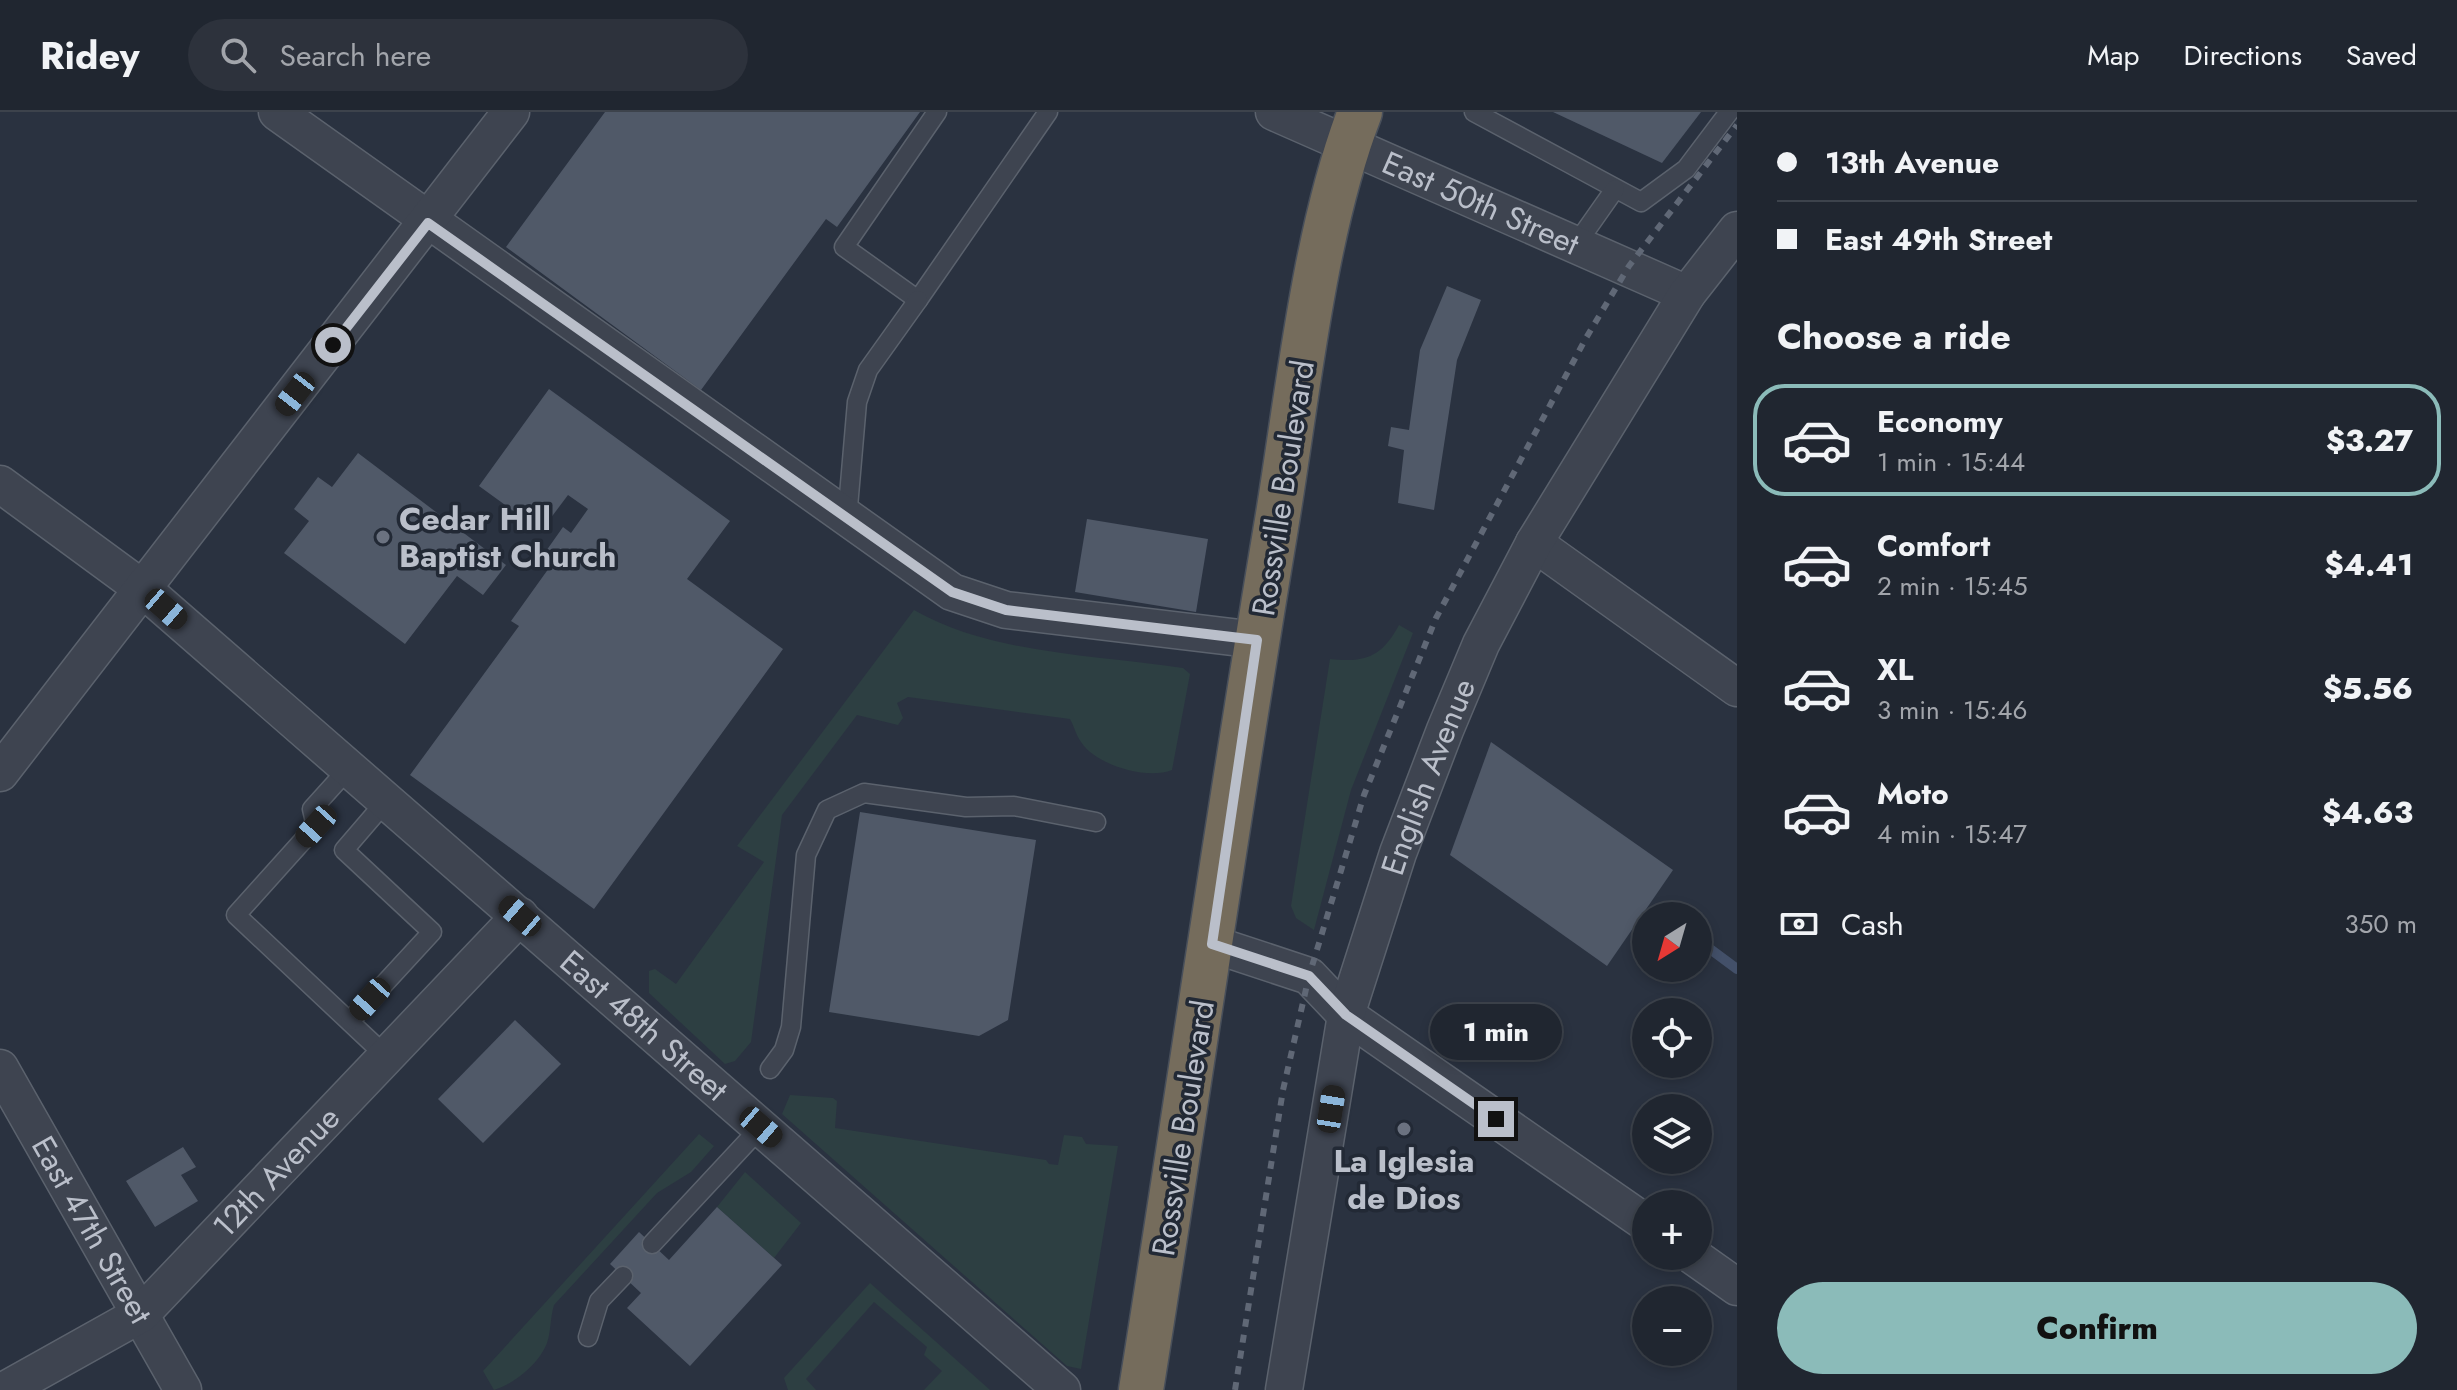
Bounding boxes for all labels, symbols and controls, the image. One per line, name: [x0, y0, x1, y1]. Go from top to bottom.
search box: [188, 19, 748, 91]
text: Ridey: [40, 28, 140, 83]
icon: search: [216, 33, 260, 77]
text: Search here: [280, 34, 431, 77]
text: Map: [2087, 35, 2139, 76]
text: Directions: [2183, 35, 2302, 76]
text: Saved: [2346, 35, 2417, 76]
street label: East 50th Street: [1375, 140, 1587, 267]
text: 13th Avenue: [1825, 141, 1999, 184]
text: East 49th Street: [1825, 218, 2052, 261]
text: Choose a ride: [1777, 310, 2011, 362]
route start: [315, 327, 351, 363]
street label: Rossville Boulevard: [1240, 357, 1326, 619]
car: [271, 368, 319, 420]
text: Economy: [1877, 400, 2003, 443]
icon: car: [1781, 404, 1853, 476]
text: $3.27: [2326, 419, 2413, 462]
text: 1 min · 15:44: [1877, 443, 2025, 481]
place label: Cedar Hill Baptist Church: [399, 496, 616, 579]
text: Comfort: [1877, 524, 1990, 567]
marker: Cedar Hill Baptist Church: [374, 528, 392, 546]
icon: car: [1781, 528, 1853, 600]
text: $4.41: [2324, 543, 2413, 586]
text: 2 min · 15:45: [1877, 567, 2028, 605]
car: [140, 584, 192, 634]
text: XL: [1877, 648, 1913, 691]
icon: car: [1781, 652, 1853, 724]
text: $5.56: [2323, 667, 2413, 710]
street label: English Avenue: [1369, 671, 1487, 881]
text: 3 min · 15:46: [1877, 691, 2027, 729]
text: Moto: [1877, 772, 1949, 815]
icon: car: [1781, 776, 1853, 848]
text: $4.63: [2322, 791, 2413, 834]
car: [291, 800, 341, 852]
text: 4 min · 15:47: [1877, 815, 2027, 853]
car: [494, 891, 546, 941]
north arrow: [1632, 902, 1712, 982]
map controls: [1632, 902, 1712, 1366]
icon: cash: [1777, 902, 1821, 946]
text: Cash: [1841, 903, 1904, 946]
text: 350 m: [2344, 905, 2417, 943]
street label: East 48th Street: [550, 939, 738, 1112]
car: [345, 973, 395, 1025]
street label: Rossville Boulevard: [1140, 997, 1226, 1259]
button: locate: [1632, 998, 1712, 1078]
callout: 1 min: [1430, 1003, 1562, 1059]
text: 1 min: [1463, 1013, 1529, 1051]
car: [1315, 1083, 1347, 1135]
button: layers: [1632, 1094, 1712, 1174]
street label: 12th Avenue: [202, 1096, 350, 1248]
route end: [1478, 1101, 1514, 1137]
car: [735, 1102, 787, 1152]
marker: La Iglesia de Dios: [1395, 1120, 1413, 1138]
street label: East 47th Street: [20, 1127, 164, 1332]
place label: La Iglesia de Dios: [1333, 1138, 1475, 1221]
button: +: [1632, 1190, 1712, 1270]
button: Confirm: [1777, 1282, 2417, 1374]
button: −: [1632, 1286, 1712, 1366]

